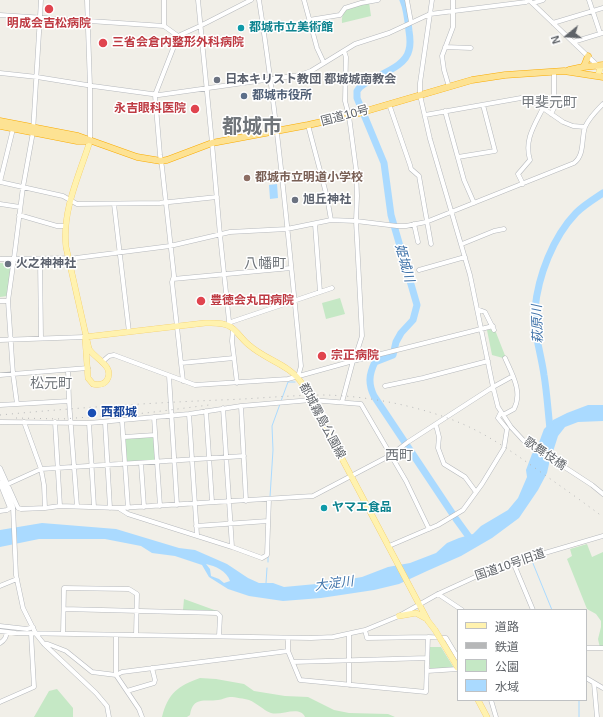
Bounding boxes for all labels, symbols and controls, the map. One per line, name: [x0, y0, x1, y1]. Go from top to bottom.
marker: 明成会吉松病院: [43, 3, 55, 15]
north arrow: [547, 16, 587, 56]
place label: 明成会吉松病院: [7, 17, 91, 31]
place label: 都城市立美術館: [249, 21, 333, 35]
marker: 都城市立美術館: [236, 23, 246, 33]
text: N: [549, 34, 563, 45]
place label: 三省会倉内整形外科病院: [112, 36, 244, 50]
marker: 三省会倉内整形外科病院: [97, 37, 109, 49]
place label: 日本キリスト教団 都城城南教会: [225, 73, 396, 87]
marker: 日本キリスト教団 都城城南教会: [212, 75, 222, 85]
place label: 都城市役所: [252, 89, 312, 103]
marker: 都城市役所: [239, 91, 249, 101]
district label: 甲斐元町: [521, 95, 577, 111]
place label: 永吉眼科医院: [114, 102, 186, 116]
marker: 永吉眼科医院: [189, 103, 201, 115]
street label: 国道10号: [319, 103, 371, 129]
district label: 都城市: [222, 115, 282, 139]
place label: 都城市立明道小学校: [255, 171, 363, 185]
marker: 都城市立明道小学校: [242, 173, 252, 183]
place label: 旭丘神社: [303, 193, 351, 207]
marker: 旭丘神社: [290, 195, 300, 205]
water label: 姫城川: [391, 242, 417, 284]
district label: 八幡町: [244, 256, 286, 272]
place label: 火之神神社: [16, 257, 76, 271]
marker: 火之神神社: [3, 259, 13, 269]
place label: 豊徳会丸田病院: [210, 294, 294, 308]
marker: 豊徳会丸田病院: [195, 295, 207, 307]
water label: 萩原川: [530, 304, 546, 344]
place label: 宗正病院: [331, 349, 379, 363]
marker: 宗正病院: [316, 350, 328, 362]
district label: 松元町: [30, 376, 72, 392]
street label: 都城霧島公園線: [296, 381, 348, 461]
place label: 西都城: [101, 406, 137, 420]
marker: 西都城: [86, 407, 98, 419]
street label: 歌舞伎橋: [521, 435, 569, 473]
district label: 西町: [385, 448, 413, 464]
place label: ヤマエ食品: [332, 501, 392, 515]
marker: ヤマエ食品: [319, 503, 329, 513]
street label: 国道10号旧道: [473, 546, 547, 584]
water label: 大淀川: [314, 574, 354, 594]
legend: [457, 609, 587, 701]
text: 道路: [495, 620, 519, 634]
text: 鉄道: [495, 640, 519, 654]
text: 公園: [495, 660, 519, 674]
text: 水域: [495, 680, 519, 694]

